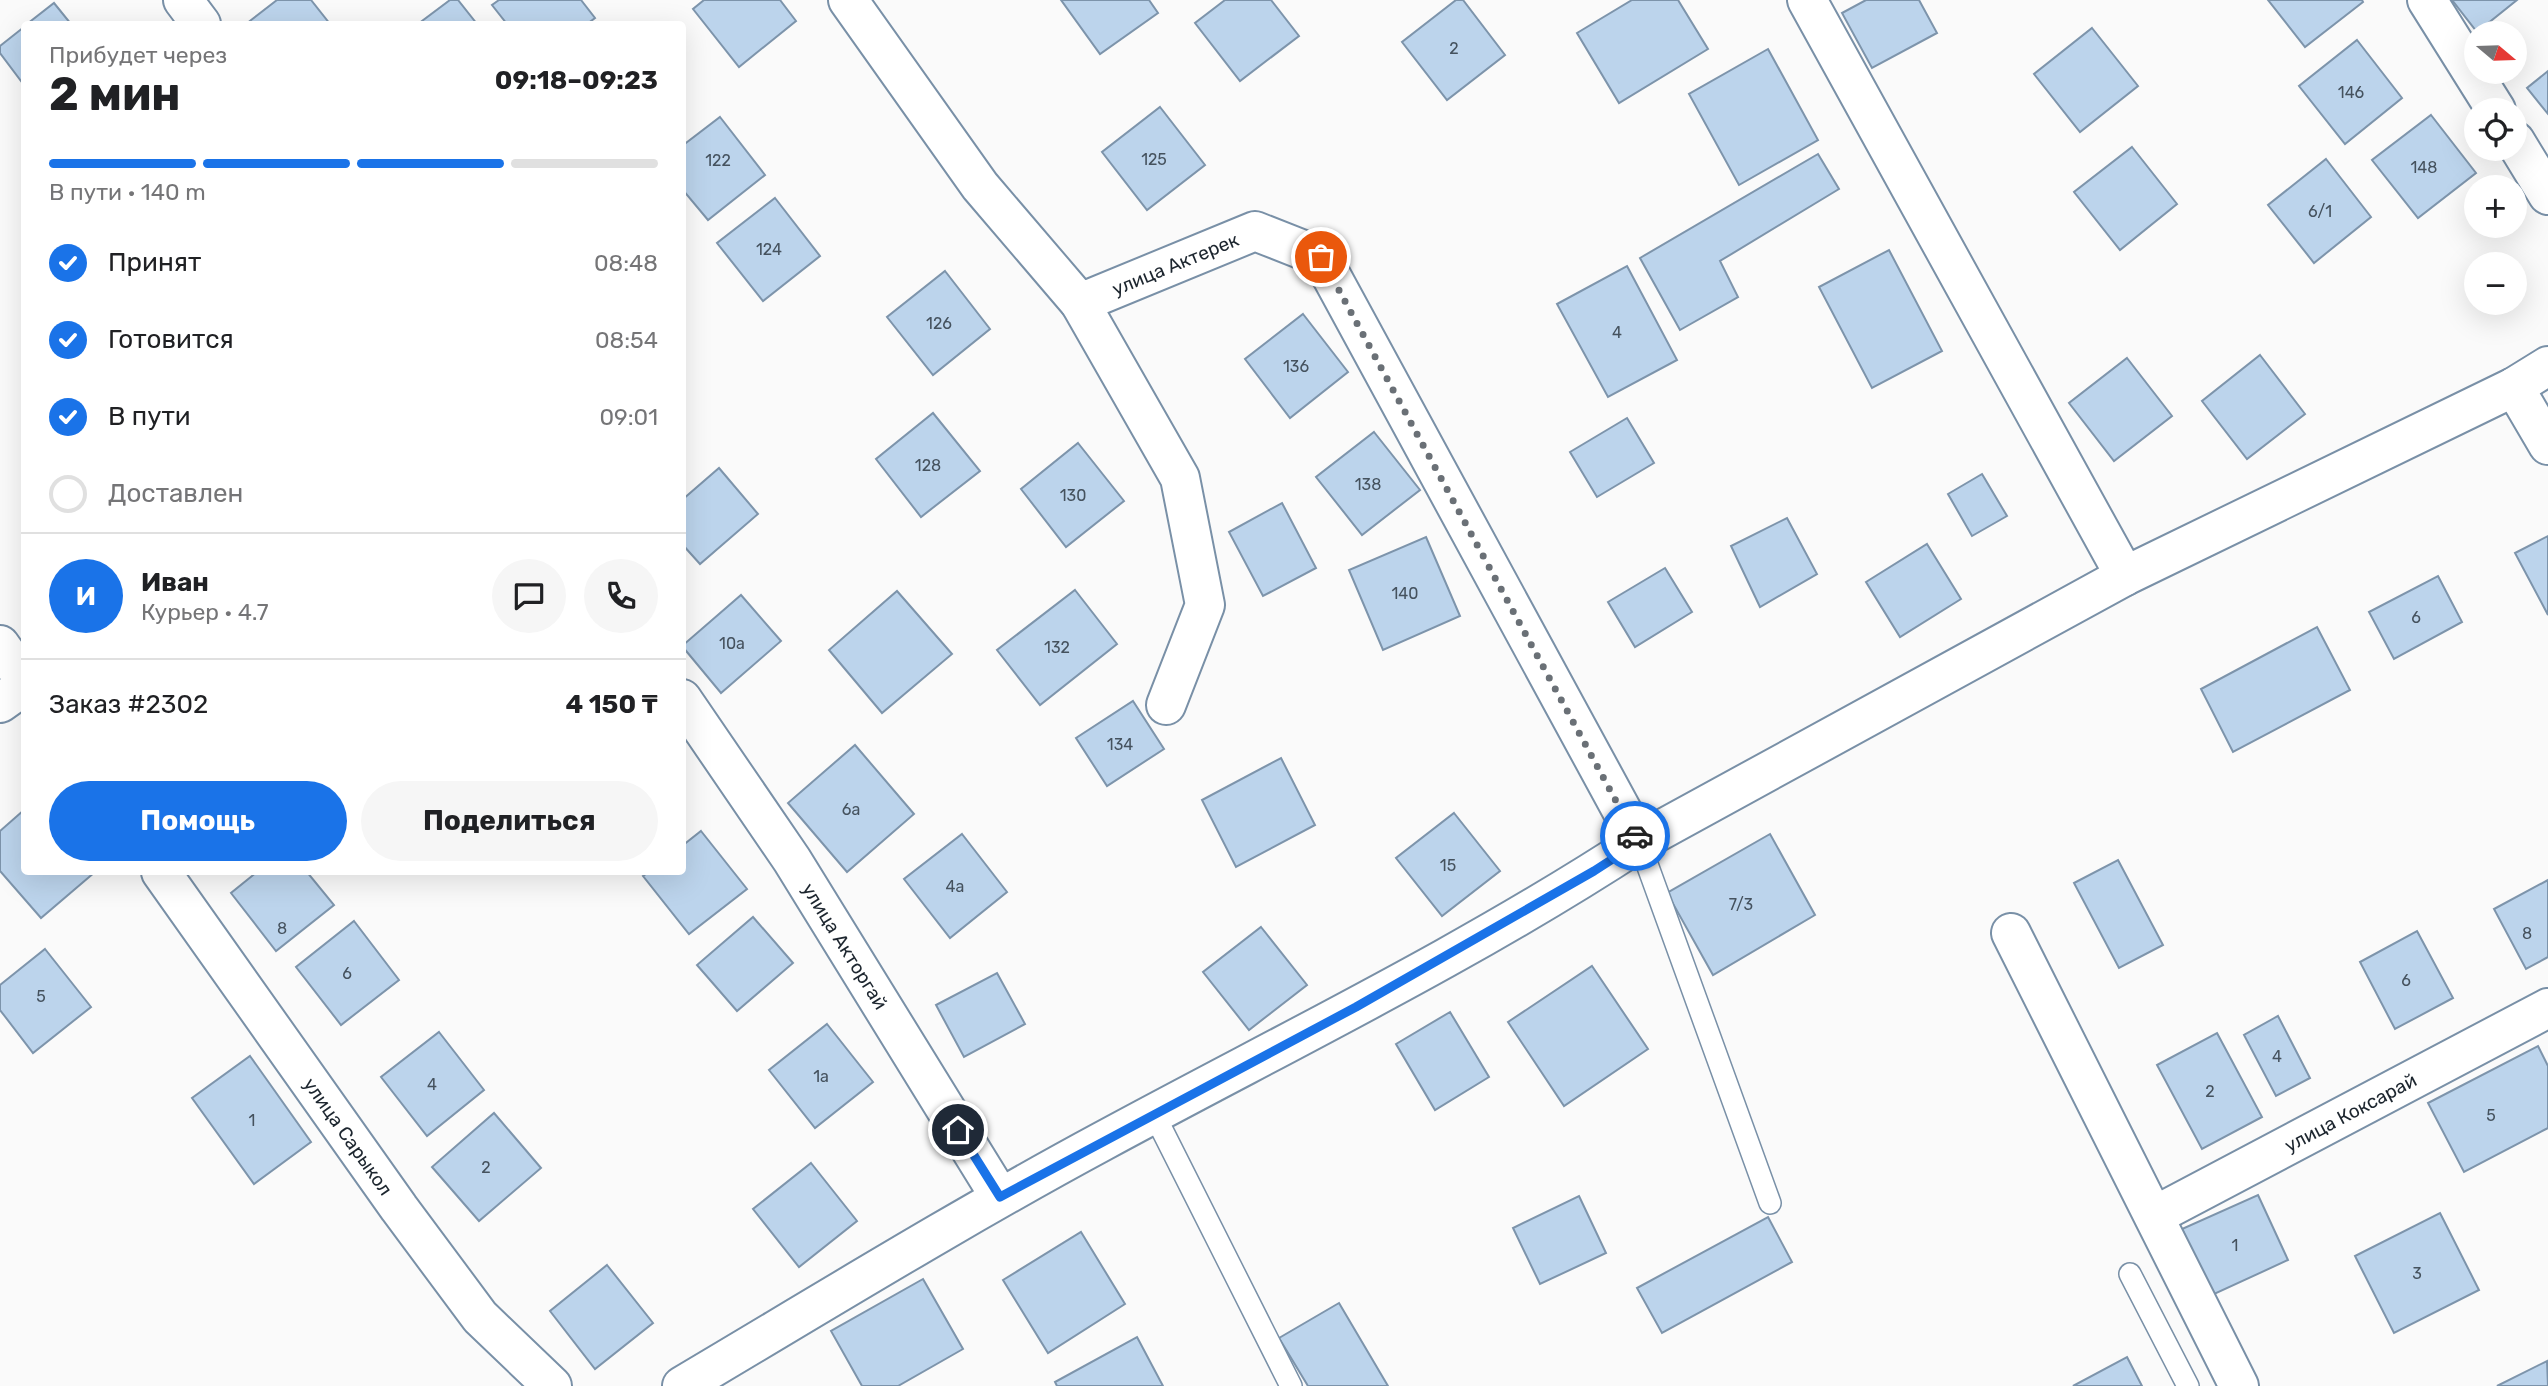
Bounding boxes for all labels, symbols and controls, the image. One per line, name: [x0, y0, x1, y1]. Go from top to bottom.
north arrow: [2464, 21, 2527, 84]
map controls: [2464, 21, 2527, 315]
house number: 2: [1449, 39, 1459, 58]
text: Прибудет через: [49, 41, 227, 69]
text: 09:18–09:23: [495, 65, 658, 96]
text: 2 мин: [49, 67, 181, 122]
house number: 146: [2338, 83, 2365, 102]
button: locate: [2464, 98, 2527, 161]
house number: 125: [1141, 150, 1167, 169]
house number: 122: [705, 151, 731, 170]
house number: 148: [2411, 158, 2437, 177]
button: +: [2464, 175, 2527, 238]
text: В пути · 140 m: [49, 178, 206, 206]
house number: 6/1: [2308, 202, 2332, 221]
pin: [1291, 227, 1351, 287]
street label: улица Актерек: [1109, 228, 1242, 300]
icon: bag: [1302, 238, 1340, 276]
house number: 124: [756, 240, 782, 259]
icon: check: [49, 244, 87, 282]
text: Принят: [108, 247, 201, 278]
text: 08:48: [594, 249, 658, 277]
button: −: [2464, 252, 2527, 315]
house number: 126: [926, 314, 952, 333]
icon: check: [49, 321, 87, 359]
house number: 4: [1612, 323, 1622, 342]
text: Готовится: [108, 324, 234, 355]
text: 08:54: [595, 326, 658, 354]
house number: 136: [1283, 357, 1309, 376]
icon: check: [49, 398, 87, 436]
text: В пути: [108, 401, 191, 432]
text: 09:01: [599, 403, 658, 431]
house number: 128: [915, 456, 941, 475]
house number: 138: [1355, 475, 1381, 494]
text: Доставлен: [108, 478, 243, 509]
house number: 130: [1060, 486, 1086, 505]
button: chat: [492, 559, 566, 633]
button: phone: [584, 559, 658, 633]
text: Иван: [141, 567, 209, 598]
text: И: [76, 581, 96, 612]
house number: 140: [1392, 584, 1418, 603]
text: Курьер · 4.7: [141, 598, 269, 626]
house number: 6: [2411, 608, 2421, 627]
house number: 10а: [719, 634, 745, 653]
house number: 132: [1044, 638, 1070, 657]
text: Заказ #2302: [49, 689, 208, 720]
text: 4 150 ₸: [565, 689, 658, 720]
house number: 134: [1107, 735, 1133, 754]
button: Помощь: [49, 781, 347, 861]
button: Поделиться: [361, 781, 658, 861]
house number: 6а: [842, 800, 860, 819]
courier: [1600, 801, 1670, 871]
icon: car: [1616, 817, 1654, 855]
house number: 15: [1440, 856, 1456, 875]
house number: 4а: [946, 877, 964, 896]
street label: улица Акторгай: [797, 878, 893, 1013]
house number: 7/3: [1729, 895, 1753, 914]
house number: 8: [277, 919, 287, 938]
house number: 8: [2522, 924, 2532, 943]
house number: 6: [342, 964, 352, 983]
house number: 6: [2401, 971, 2411, 990]
house number: 5: [36, 987, 46, 1006]
house number: 4: [2272, 1047, 2282, 1066]
house number: 1а: [813, 1067, 829, 1086]
street label: улица Коксарай: [2280, 1068, 2420, 1157]
street label: улица Сарыкол: [299, 1073, 398, 1200]
house number: 4: [427, 1075, 437, 1094]
house number: 2: [2205, 1082, 2215, 1101]
pin: [928, 1100, 988, 1160]
house number: 5: [2486, 1106, 2496, 1125]
house number: 1: [249, 1111, 255, 1130]
icon: home: [939, 1111, 977, 1149]
house number: 2: [481, 1158, 491, 1177]
house number: 1: [2232, 1236, 2238, 1255]
house number: 3: [2412, 1264, 2422, 1283]

